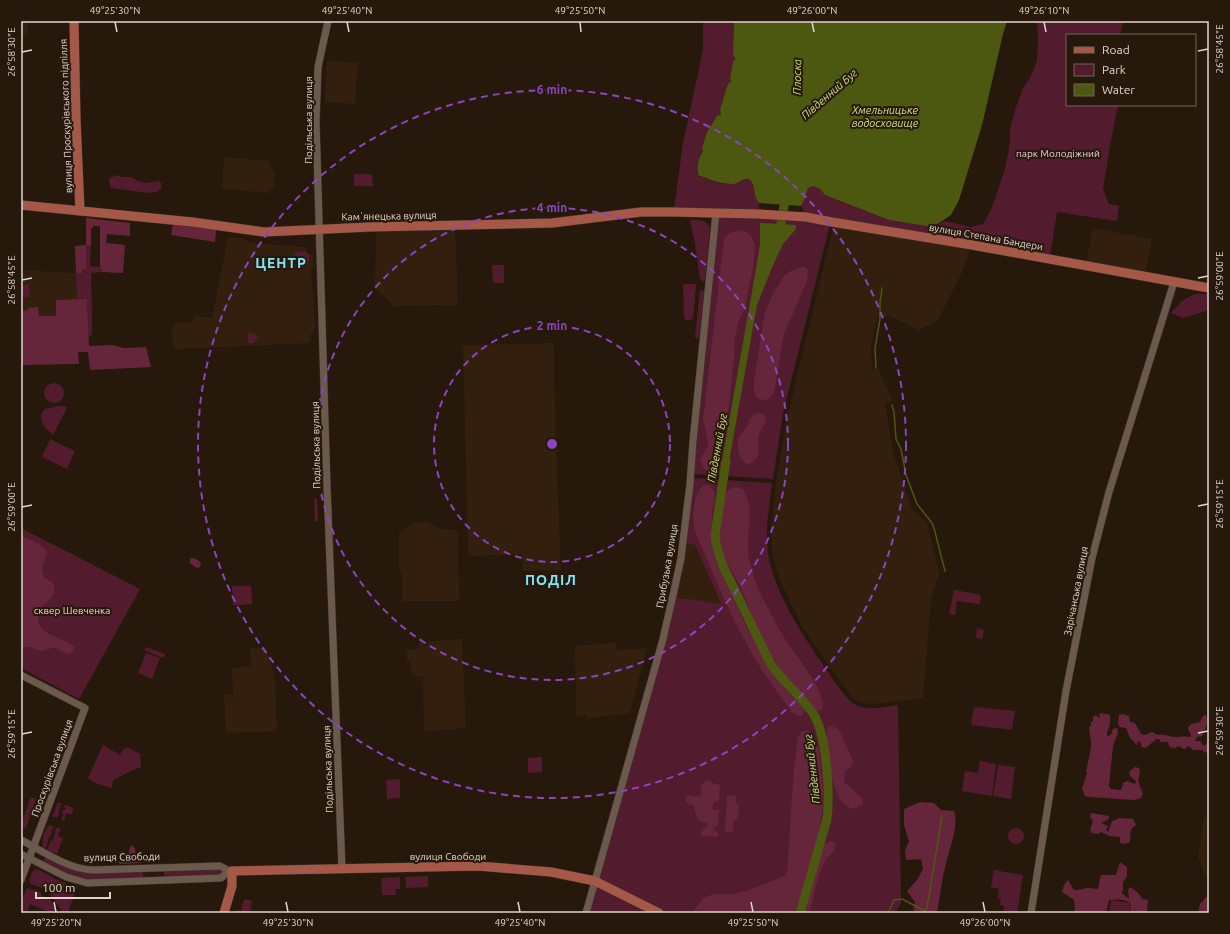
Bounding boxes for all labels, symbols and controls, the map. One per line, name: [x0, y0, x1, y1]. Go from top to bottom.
text: 49°25'30"N: [90, 5, 140, 16]
text: 49°25'40"N: [322, 5, 372, 16]
text: 49°25'50"N: [555, 5, 605, 16]
text: 49°26'00"N: [787, 5, 837, 16]
text: 49°26'10"N: [1019, 5, 1069, 16]
text: 26°58'45"E: [1214, 24, 1225, 74]
text: 26°58'30"E: [6, 27, 17, 77]
legend: [1066, 34, 1196, 106]
street label: вулиця Проскурівського підпілля: [58, 39, 74, 193]
text: Road: [1102, 43, 1130, 56]
water label: Плоска: [791, 59, 803, 95]
text: Park: [1102, 63, 1126, 76]
water label: Південний Буг: [799, 66, 860, 121]
street label: Подільська вулиця: [303, 76, 314, 164]
text: 6 min: [537, 83, 567, 96]
text: Water: [1102, 83, 1135, 96]
water label: Хмельницьке водосховище: [851, 104, 919, 129]
park label: парк Молодіжний: [1016, 148, 1100, 159]
text: 4 min: [537, 201, 567, 214]
street label: Камʼянецька вулиця: [341, 210, 437, 222]
street label: вулиця Степана Бандери: [928, 222, 1044, 252]
text: 26°59'00"E: [1214, 251, 1225, 301]
text: 26°58'45"E: [6, 255, 17, 305]
district label: ЦЕНТР: [255, 255, 307, 271]
text: 2 min: [537, 319, 567, 332]
street label: Подільська вулиця: [310, 401, 322, 489]
water label: Південний Буг: [705, 412, 729, 483]
centre of rings: [545, 437, 559, 451]
text: 26°59'15"E: [1214, 479, 1225, 529]
text: 26°59'00"E: [6, 482, 17, 532]
street label: Прибузька вулиця: [654, 523, 680, 609]
street label: Зарічанська вулиця: [1062, 545, 1090, 637]
district label: ПОДІЛ: [525, 572, 577, 588]
park label: сквер Шевченка: [34, 605, 110, 616]
text: 26°59'30"E: [1214, 706, 1225, 756]
text: 26°59'15"E: [6, 709, 17, 759]
street label: Проскурівська вулиця: [29, 718, 75, 818]
street label: Подільська вулиця: [321, 725, 335, 813]
water label: Південний Буг: [802, 733, 822, 804]
street label: вулиця Свободи: [84, 851, 160, 863]
street label: вулиця Свободи: [410, 851, 486, 862]
scale bar: [36, 874, 110, 900]
text: 100 m: [42, 881, 75, 894]
text: 49°25'20"N: [31, 917, 81, 928]
text: 49°25'30"N: [263, 917, 313, 928]
text: 49°25'40"N: [495, 917, 545, 928]
text: 49°25'50"N: [728, 917, 778, 928]
text: 49°26'00"N: [960, 917, 1010, 928]

